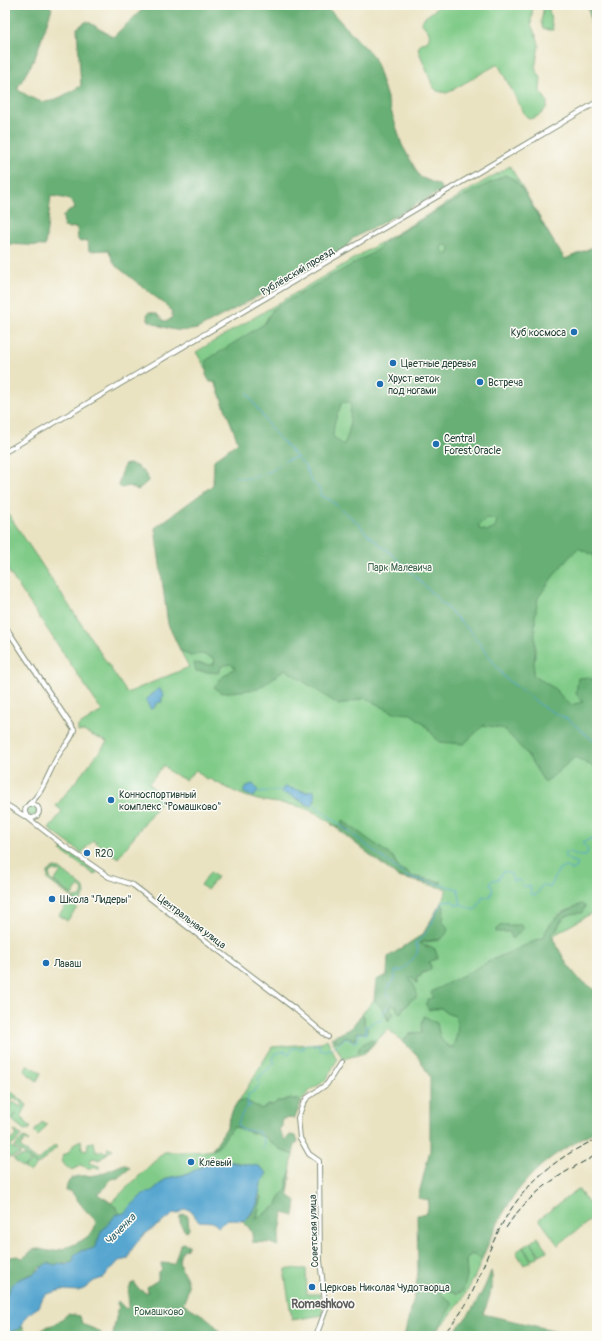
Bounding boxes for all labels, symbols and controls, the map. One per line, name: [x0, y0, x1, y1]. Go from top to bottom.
street label: Рублёвский проезд: [259, 245, 336, 298]
place label: Куб космоса: [511, 327, 566, 339]
marker: Куб космоса: [569, 327, 579, 337]
marker: Цветные деревья: [388, 358, 398, 368]
place label: Цветные деревья: [401, 358, 477, 370]
place label: Хруст веток под ногами: [388, 373, 440, 397]
marker: Встреча: [475, 377, 485, 387]
place label: Встреча: [488, 377, 523, 389]
marker: Хруст веток под ногами: [375, 379, 385, 389]
place label: Central Forest Oracle: [444, 433, 501, 457]
marker: Central Forest Oracle: [431, 439, 441, 449]
park label: Парк Малевича: [368, 562, 432, 574]
place label: Конноспортивный комплекс "Ромашково": [119, 789, 221, 813]
marker: Конноспортивный комплекс "Ромашково": [106, 795, 116, 805]
marker: R20: [82, 848, 92, 858]
place label: R20: [95, 848, 113, 860]
street label: Центральная улица: [155, 892, 228, 952]
marker: Школа "Лидеры": [47, 894, 57, 904]
place label: Школа "Лидеры": [60, 894, 131, 906]
marker: Лаваш: [41, 958, 51, 968]
place label: Лаваш: [53, 958, 81, 970]
marker: Клёвый: [186, 1157, 196, 1167]
place label: Клёвый: [199, 1157, 232, 1169]
street label: Советская улица: [307, 1194, 321, 1268]
water label: Чаченка: [102, 1210, 139, 1248]
marker: Церковь Николая Чудотворца: [307, 1282, 317, 1292]
place label: Церковь Николая Чудотворца: [320, 1282, 450, 1294]
district label: Romashkovo: [291, 1297, 355, 1312]
park label: Ромашково: [134, 1306, 184, 1318]

